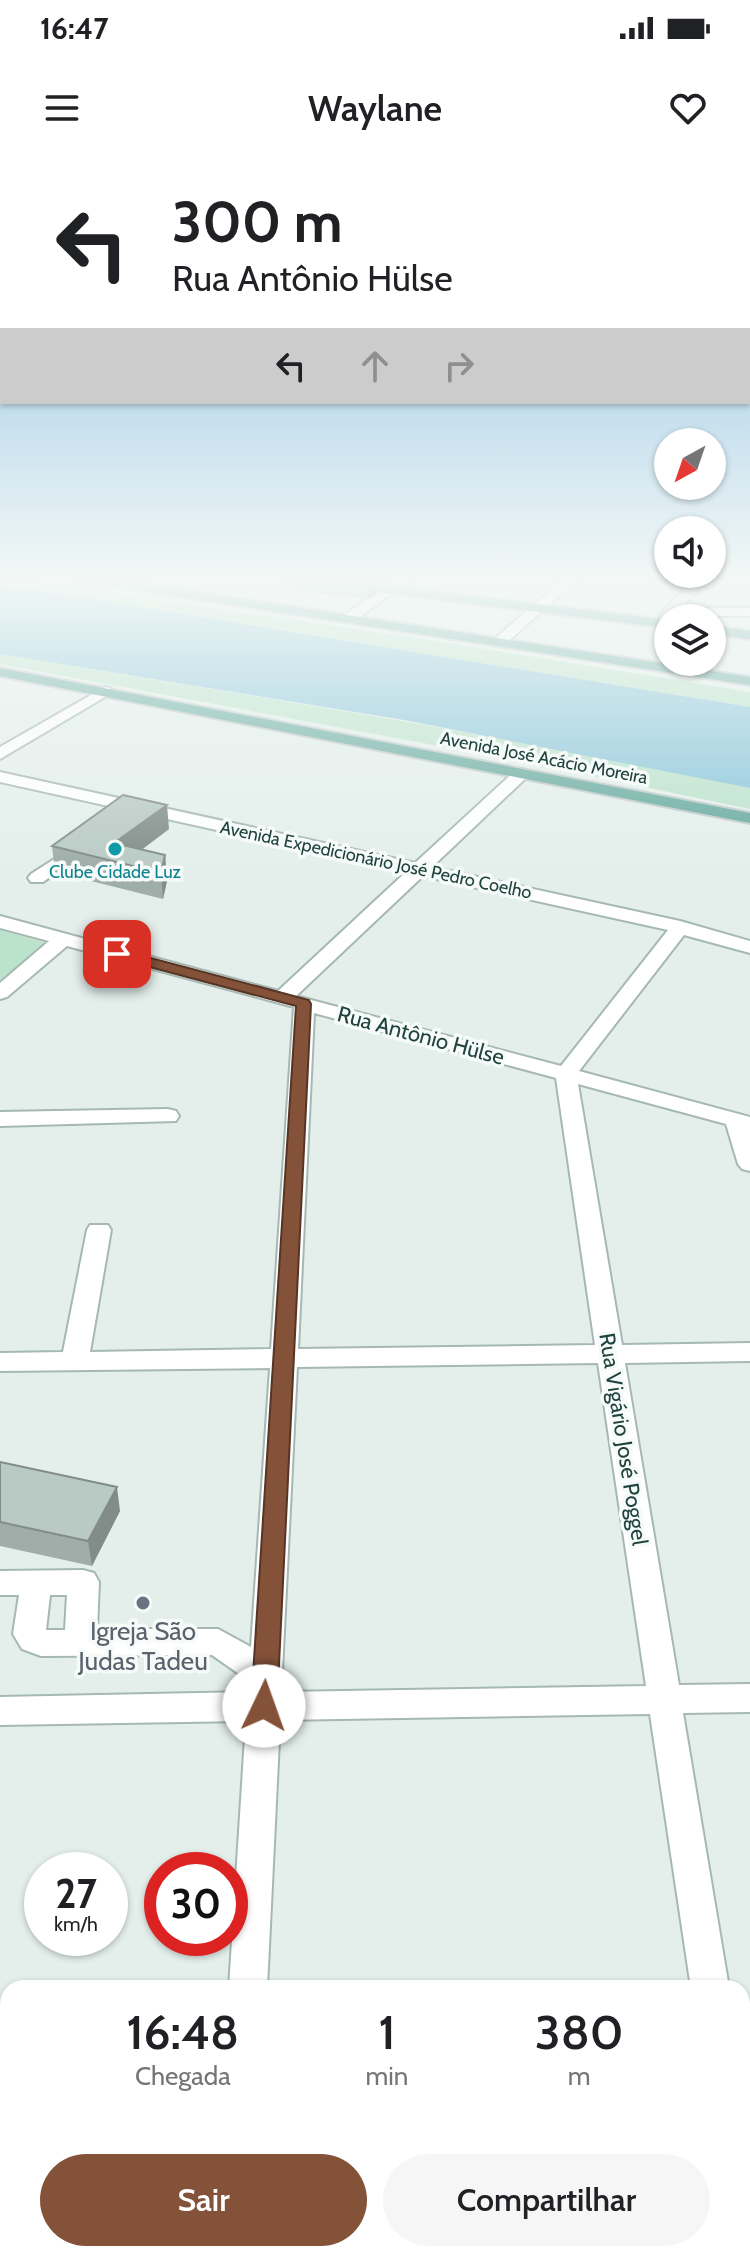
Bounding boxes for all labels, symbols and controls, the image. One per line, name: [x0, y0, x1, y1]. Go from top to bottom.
text: 16:47: [40, 10, 109, 47]
icon: menu: [40, 86, 84, 130]
text: Waylane: [308, 86, 442, 130]
icon: heart: [666, 86, 710, 130]
text: 300 m: [172, 188, 343, 256]
icon: left: [40, 192, 144, 296]
text: Rua Antônio Hülse: [172, 256, 453, 300]
icon: left: [269, 344, 313, 388]
icon: ahead: [353, 344, 397, 388]
icon: right: [437, 344, 481, 388]
north arrow: [654, 428, 726, 500]
map controls: [654, 428, 726, 676]
button: sound: [654, 516, 726, 588]
button: layers: [654, 604, 726, 676]
street label: Avenida José Acácio Moreira: [439, 727, 650, 789]
street label: Avenida Expedicionário José Pedro Coelho: [218, 816, 534, 904]
marker: Clube Cidade Luz: [106, 840, 124, 858]
place label: Clube Cidade Luz: [49, 861, 182, 883]
pin: [83, 920, 151, 988]
icon: arrive: [95, 932, 139, 976]
street label: Rua Antônio Hülse: [335, 1000, 507, 1071]
street label: Rua Vigário José Poggel: [593, 1331, 654, 1548]
marker: Igreja São Judas Tadeu: [134, 1594, 152, 1612]
place label: Igreja São Judas Tadeu: [77, 1615, 208, 1677]
position arrow: [222, 1664, 306, 1748]
speed limit sign: 30: [144, 1852, 248, 1956]
text: 27: [55, 1869, 97, 1918]
text: km/h: [54, 1912, 98, 1936]
text: 16:48: [126, 2003, 239, 2061]
text: 1: [378, 2003, 395, 2061]
text: 380: [535, 2003, 624, 2061]
text: Chegada: [135, 2060, 231, 2092]
text: min: [366, 2060, 408, 2092]
text: m: [568, 2060, 591, 2092]
button: Sair: [40, 2154, 367, 2246]
button: Compartilhar: [383, 2154, 710, 2246]

